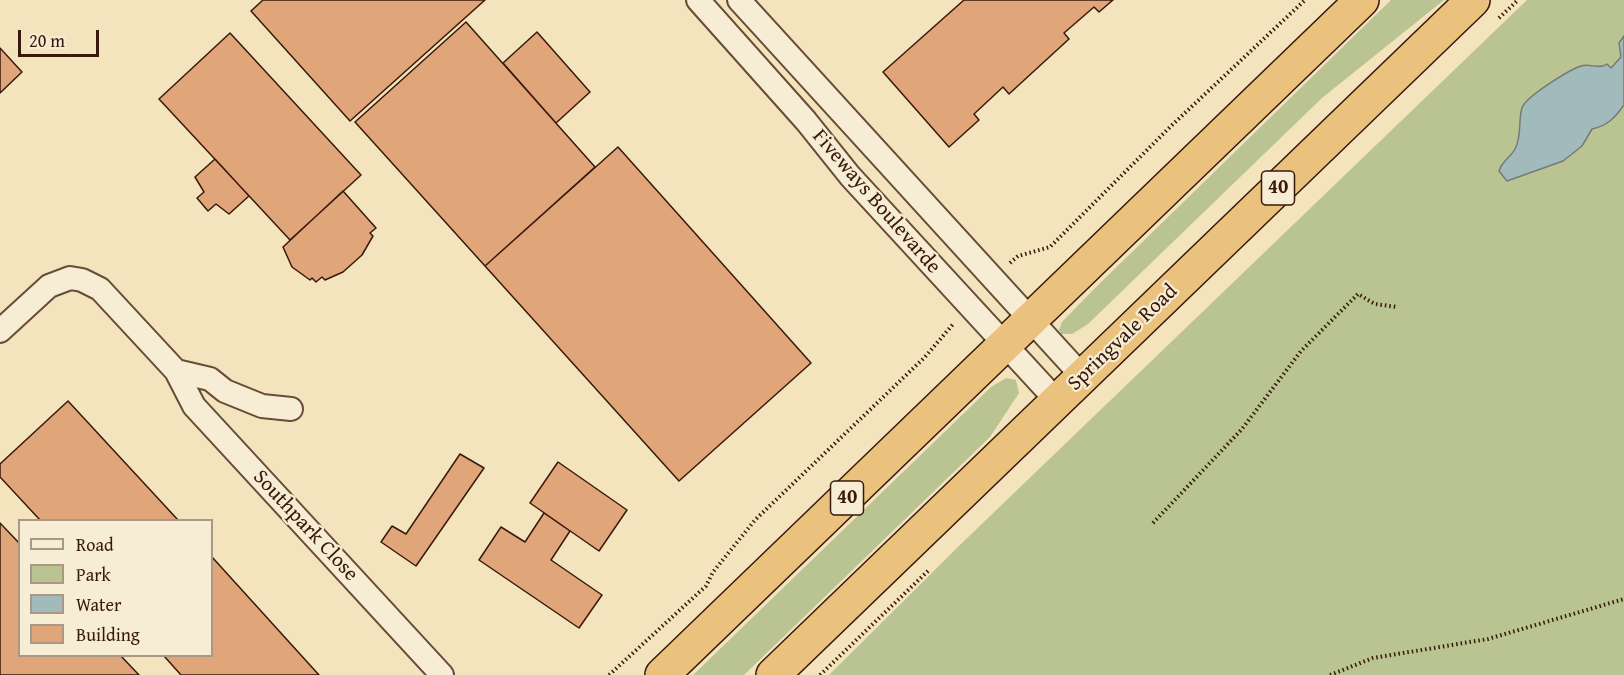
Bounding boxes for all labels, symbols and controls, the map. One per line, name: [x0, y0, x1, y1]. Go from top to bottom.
scale bar: [21, 18, 102, 56]
text: 20 m: [29, 27, 65, 54]
street label: Fiveways Boulevarde: [806, 125, 946, 279]
road number: 40: [1262, 171, 1294, 205]
street label: Springvale Road: [1063, 279, 1183, 397]
street label: Southpark Close: [247, 465, 363, 587]
road number: 40: [830, 481, 864, 515]
legend: [18, 519, 213, 657]
text: Road: [76, 531, 114, 558]
text: Park: [76, 561, 111, 588]
text: Water: [76, 591, 121, 618]
text: Building: [76, 621, 140, 648]

